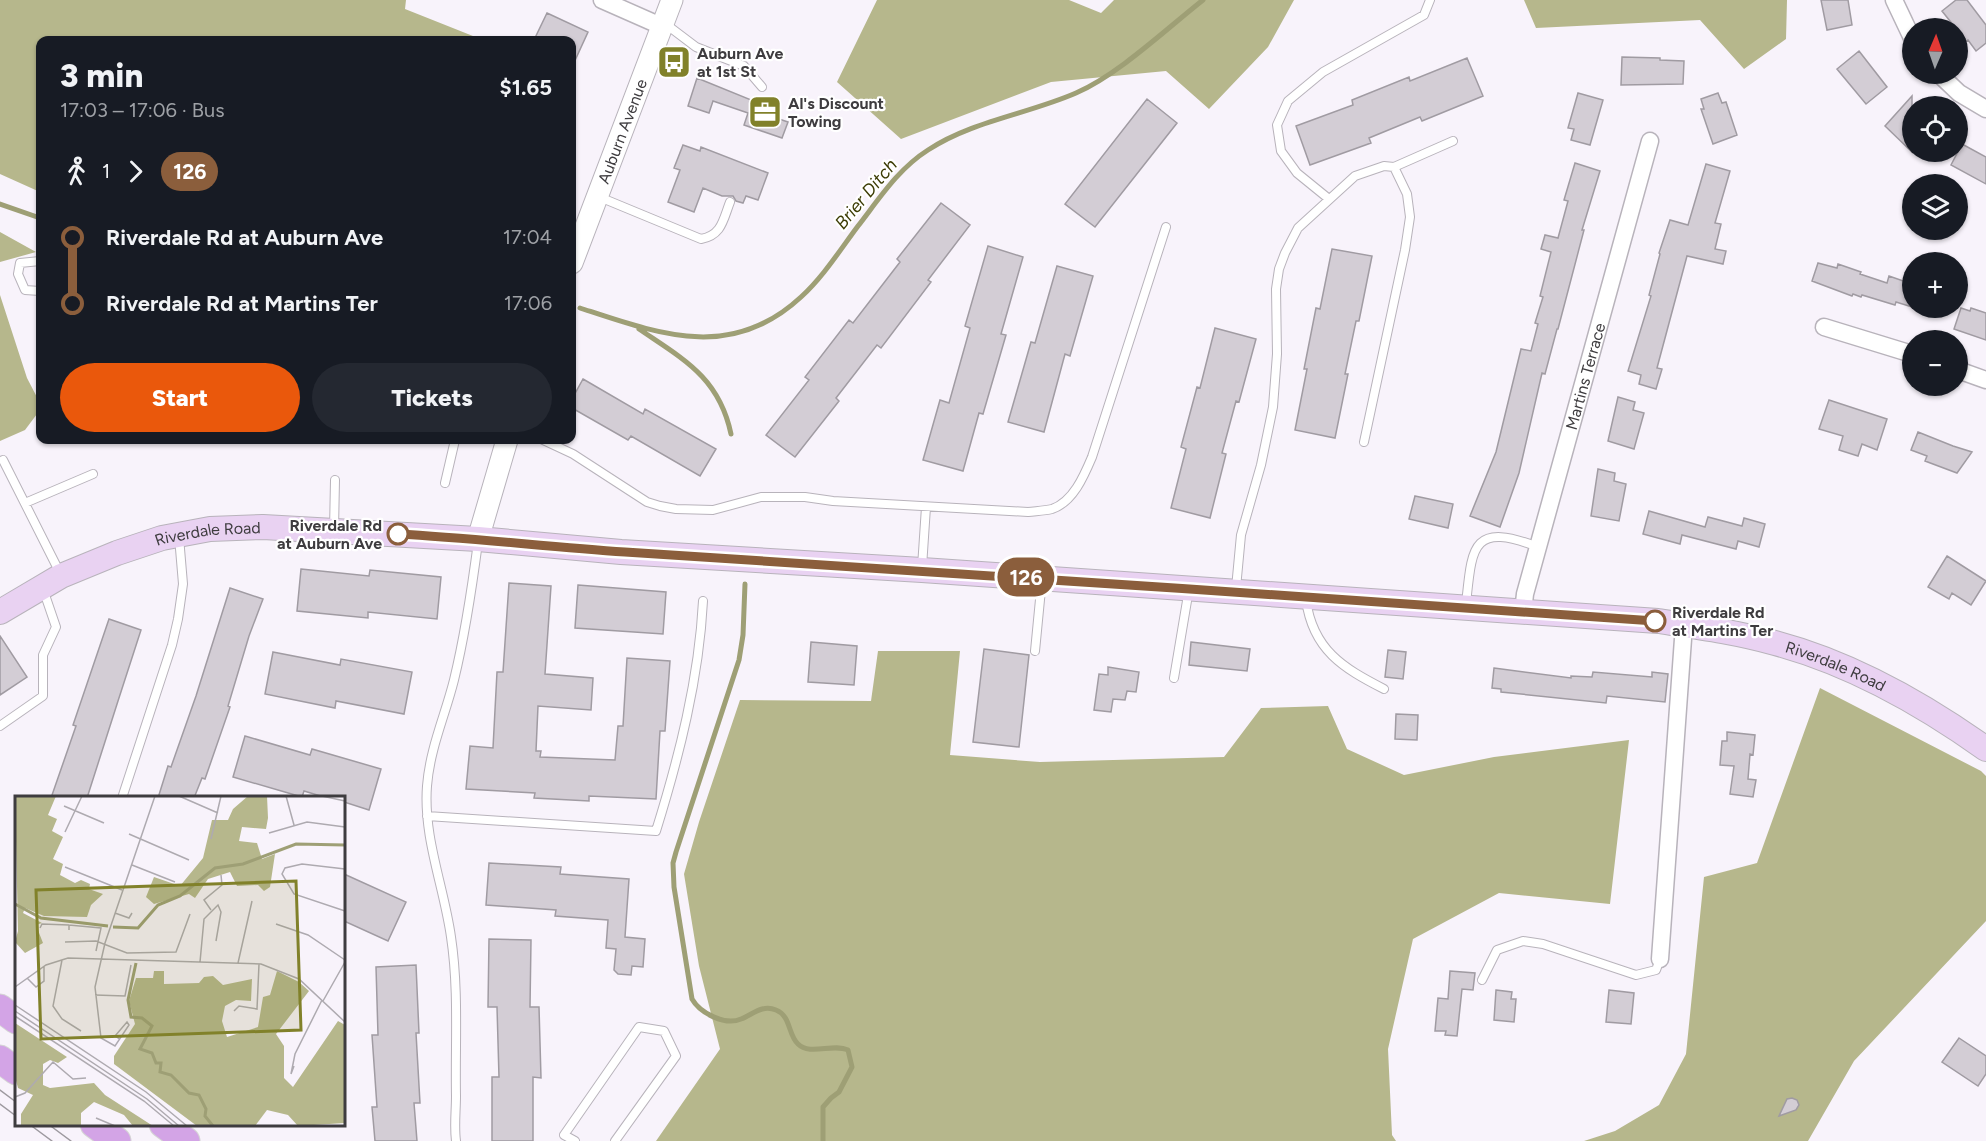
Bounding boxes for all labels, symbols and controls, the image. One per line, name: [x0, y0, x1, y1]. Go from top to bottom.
north arrow: [1902, 18, 1968, 84]
map controls: [1902, 18, 1968, 396]
bus stop icon: Auburn Ave at 1st St: [656, 44, 692, 80]
place label: Auburn Ave at 1st St: [697, 44, 783, 81]
text: 3 min: [60, 56, 143, 95]
text: $1.65: [500, 74, 552, 101]
street label: Auburn Avenue: [594, 76, 651, 186]
office icon: Al's Discount Towing: [747, 94, 783, 130]
place label: Al's Discount Towing: [788, 94, 884, 131]
button: locate: [1902, 96, 1968, 162]
text: 17:03 – 17:06 · Bus: [60, 98, 225, 122]
water label: Brier Ditch: [830, 154, 902, 234]
icon: walk: [60, 155, 93, 188]
icon: forward: [119, 155, 152, 188]
text: 1: [102, 159, 110, 183]
text: 126: [173, 159, 206, 184]
button: layers: [1902, 174, 1968, 240]
text: Riverdale Rd at Auburn Ave: [106, 224, 383, 251]
text: 17:04: [503, 225, 552, 249]
button: +: [1902, 252, 1968, 318]
text: Riverdale Rd at Martins Ter: [106, 290, 378, 317]
text: 17:06: [504, 291, 552, 315]
street label: Martins Terrace: [1561, 320, 1609, 432]
button: −: [1902, 330, 1968, 396]
button: Start: [60, 363, 300, 432]
button: Tickets: [312, 363, 552, 432]
place label: Riverdale Rd at Auburn Ave: [277, 516, 382, 553]
street label: Riverdale Road: [152, 518, 261, 549]
marker: Riverdale Rd at Auburn Ave: [387, 523, 409, 545]
line badge: 126: [992, 558, 1060, 596]
text: 126: [1009, 565, 1043, 590]
place label: Riverdale Rd at Martins Ter: [1672, 603, 1773, 640]
marker: Riverdale Rd at Martins Ter: [1644, 610, 1666, 632]
street label: Riverdale Road: [1783, 637, 1889, 695]
inset map: [15, 796, 345, 1126]

